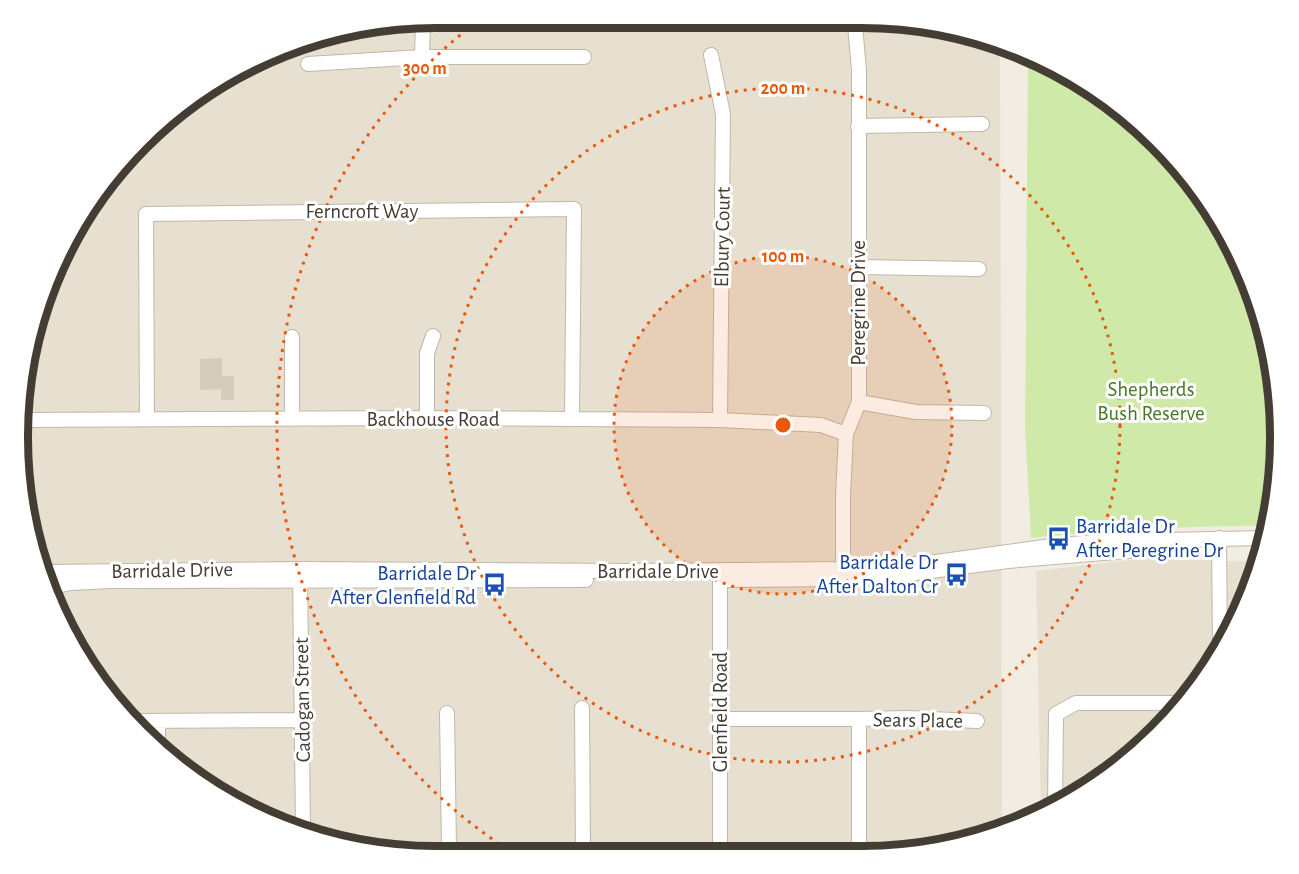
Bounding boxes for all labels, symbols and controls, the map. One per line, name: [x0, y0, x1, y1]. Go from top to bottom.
text: 300 m: [403, 60, 447, 78]
text: 200 m: [761, 80, 805, 98]
street label: Elbury Court: [711, 186, 734, 288]
street label: Ferncroft Way: [306, 201, 418, 222]
street label: Peregrine Drive: [848, 240, 869, 366]
text: 100 m: [762, 248, 804, 266]
park label: Shepherds Bush Reserve: [1097, 379, 1205, 424]
street label: Backhouse Road: [366, 409, 500, 430]
centre of rings: [773, 415, 793, 435]
place label: Barridale Dr After Peregrine Dr: [1076, 516, 1224, 561]
bus stop icon: Barridale Dr After Peregrine Dr: [1045, 525, 1071, 551]
place label: Barridale Dr After Dalton Cr: [816, 552, 938, 597]
street label: Barridale Drive: [111, 559, 233, 582]
street label: Barridale Drive: [597, 561, 719, 582]
bus stop icon: Barridale Dr After Dalton Cr: [943, 561, 969, 587]
place label: Barridale Dr After Glenfield Rd: [330, 563, 476, 608]
bus stop icon: Barridale Dr After Glenfield Rd: [481, 572, 507, 598]
street label: Cadogan Street: [291, 637, 314, 763]
street label: Glenfield Road: [710, 652, 731, 772]
street label: Sears Place: [873, 709, 963, 732]

